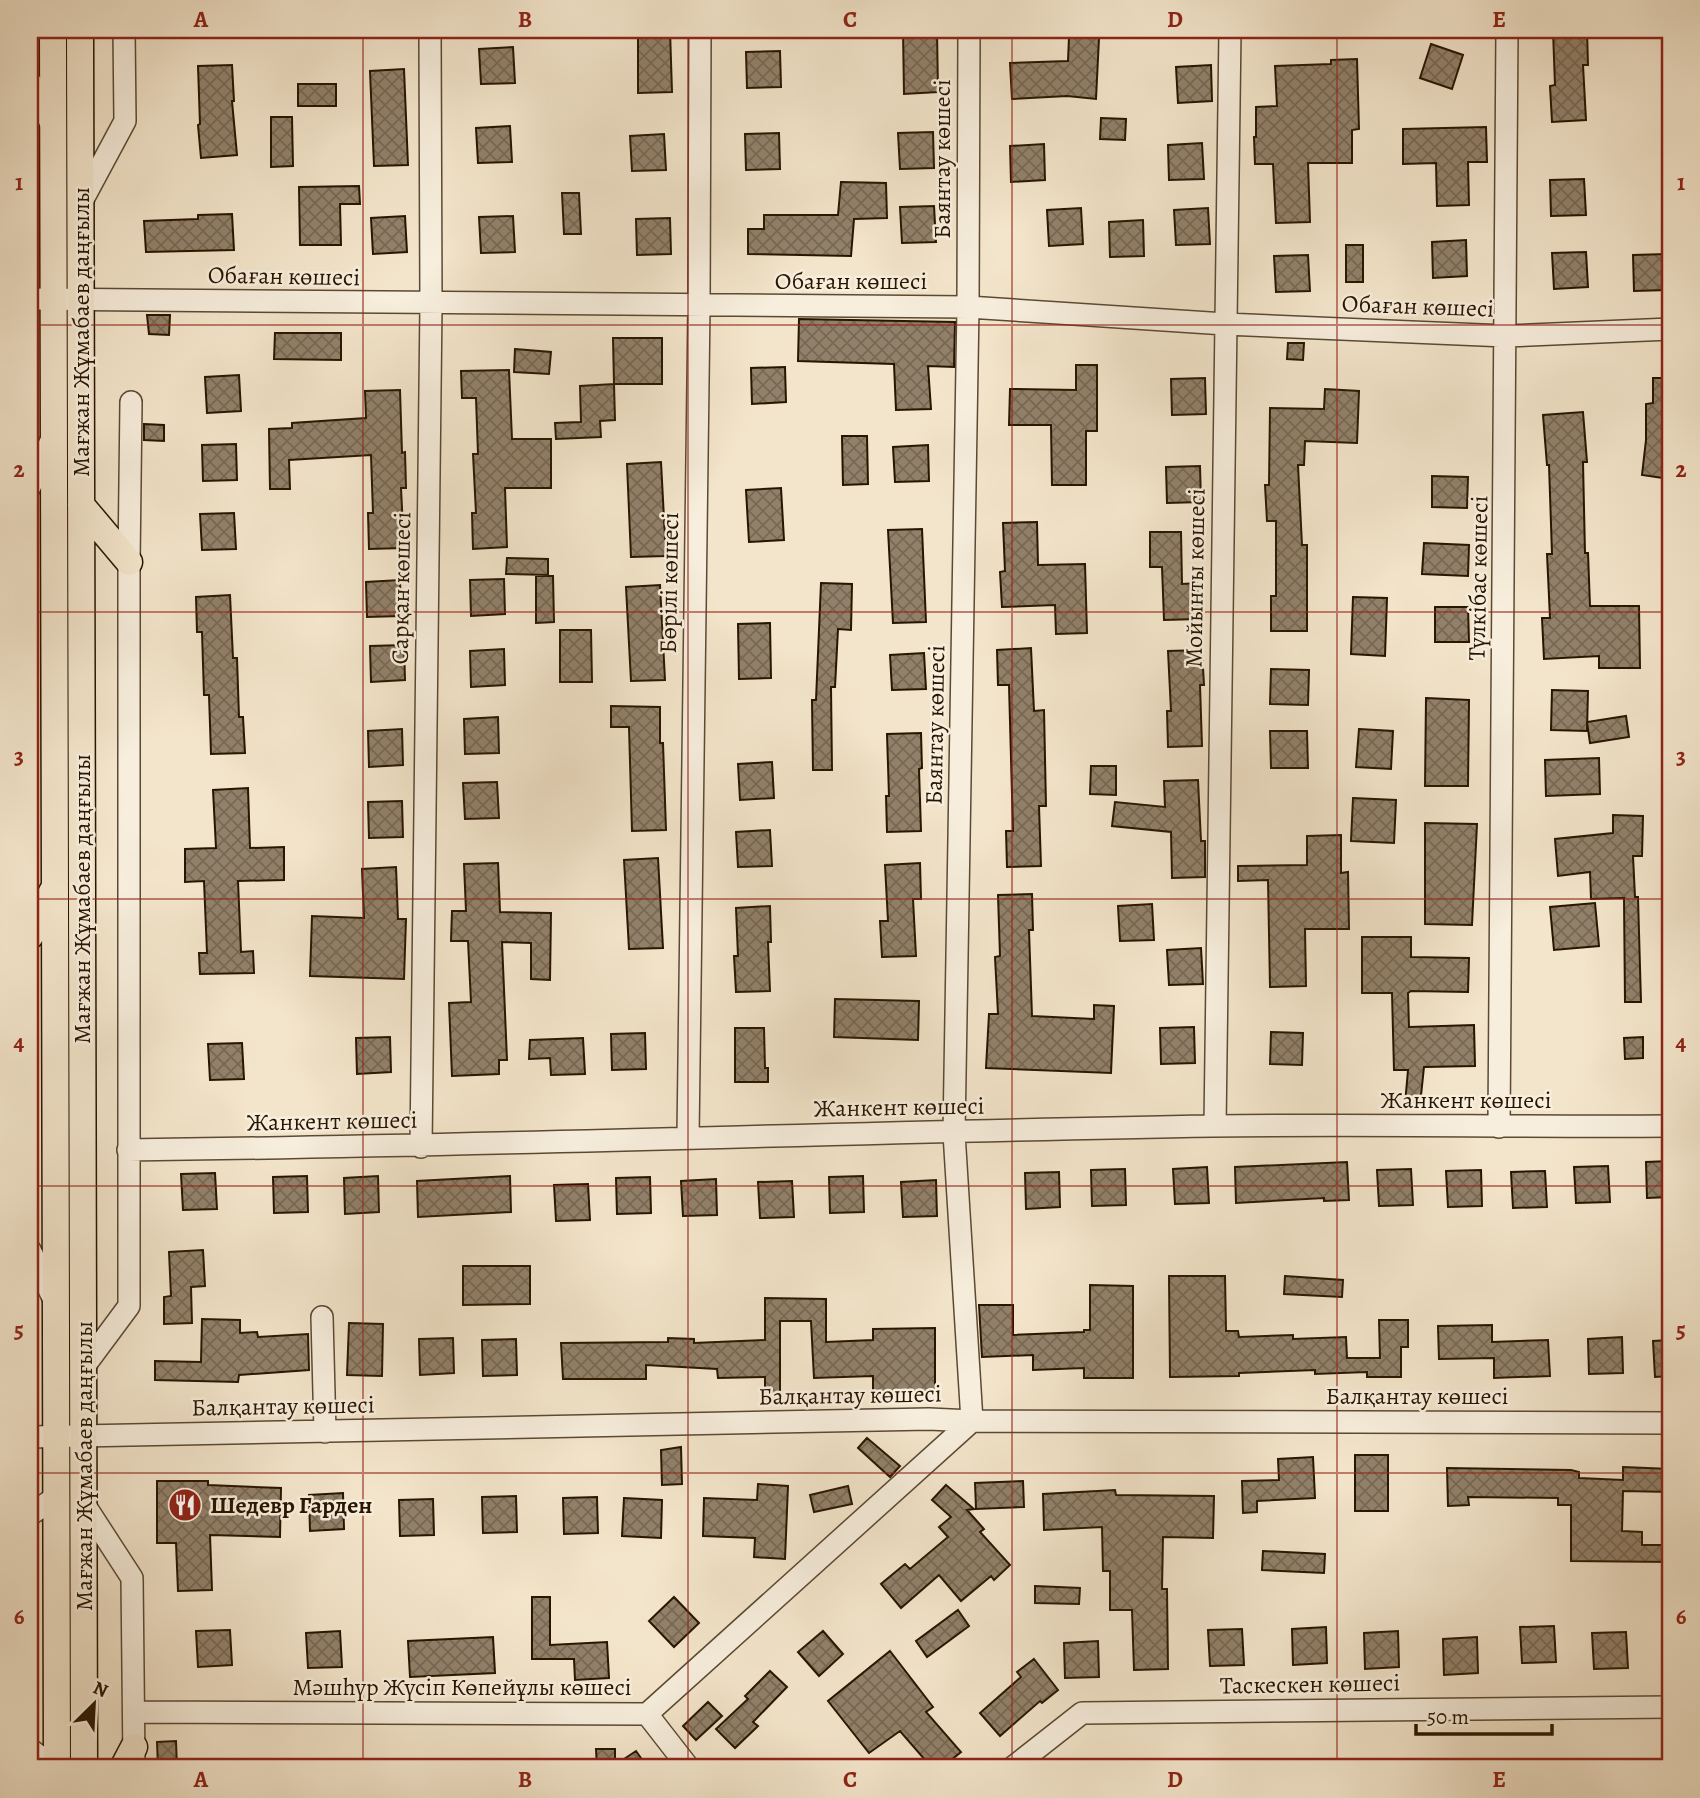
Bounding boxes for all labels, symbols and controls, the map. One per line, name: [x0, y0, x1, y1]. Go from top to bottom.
text: A: [193, 4, 209, 35]
text: B: [518, 4, 532, 35]
text: C: [843, 4, 857, 35]
text: D: [1167, 4, 1183, 35]
text: E: [1492, 4, 1506, 35]
street label: Баянтау көшесі: [926, 79, 958, 239]
text: 1: [15, 167, 23, 198]
text: 1: [1677, 167, 1685, 198]
street label: Мағжан Жұмабаев даңғылы: [65, 187, 97, 477]
street label: Обаған көшесі: [208, 259, 360, 293]
street label: Обаған көшесі: [775, 265, 927, 297]
street label: Обаған көшесі: [1341, 287, 1495, 325]
text: 2: [13, 454, 25, 485]
text: 2: [1675, 454, 1687, 485]
street label: Мойынты көшесі: [1177, 488, 1213, 668]
street label: Түлкібас көшесі: [1461, 495, 1495, 661]
street label: Сарқан көшесі: [384, 511, 418, 665]
street label: Бөрілі көшесі: [652, 512, 686, 654]
street label: Баянтау көшесі: [918, 645, 952, 805]
text: 3: [14, 741, 24, 772]
text: 3: [1676, 741, 1686, 772]
street label: Мағжан Жұмабаев даңғылы: [66, 754, 98, 1044]
text: 4: [14, 1027, 25, 1058]
text: 4: [1676, 1027, 1687, 1058]
street label: Жанкент көшесі: [1381, 1084, 1551, 1116]
street label: Жанкент көшесі: [813, 1090, 985, 1124]
street label: Жанкент көшесі: [246, 1104, 418, 1138]
text: 5: [14, 1314, 24, 1345]
text: 5: [1676, 1314, 1686, 1345]
street label: Мағжан Жұмабаев даңғылы: [68, 1321, 100, 1611]
street label: Балқантау көшесі: [758, 1377, 942, 1413]
street label: Балқантау көшесі: [1325, 1380, 1509, 1412]
street label: Балқантау көшесі: [191, 1388, 375, 1424]
restaurant icon: Шедевр Гарден: [166, 1486, 204, 1524]
place label: Шедевр Гарден: [210, 1489, 373, 1521]
text: 6: [14, 1601, 25, 1632]
text: 6: [1676, 1601, 1687, 1632]
street label: Таскескен көшесі: [1220, 1666, 1400, 1702]
north arrow: [60, 1668, 130, 1738]
street label: Мәшһүр Жүсіп Көпейұлы көшесі: [292, 1671, 632, 1703]
text: N: [89, 1675, 112, 1704]
scale bar: [1416, 1693, 1553, 1737]
text: 50 m: [1427, 1703, 1469, 1731]
text: A: [193, 1764, 209, 1795]
text: B: [518, 1764, 532, 1795]
text: C: [843, 1764, 857, 1795]
text: D: [1167, 1764, 1183, 1795]
text: E: [1492, 1764, 1506, 1795]

